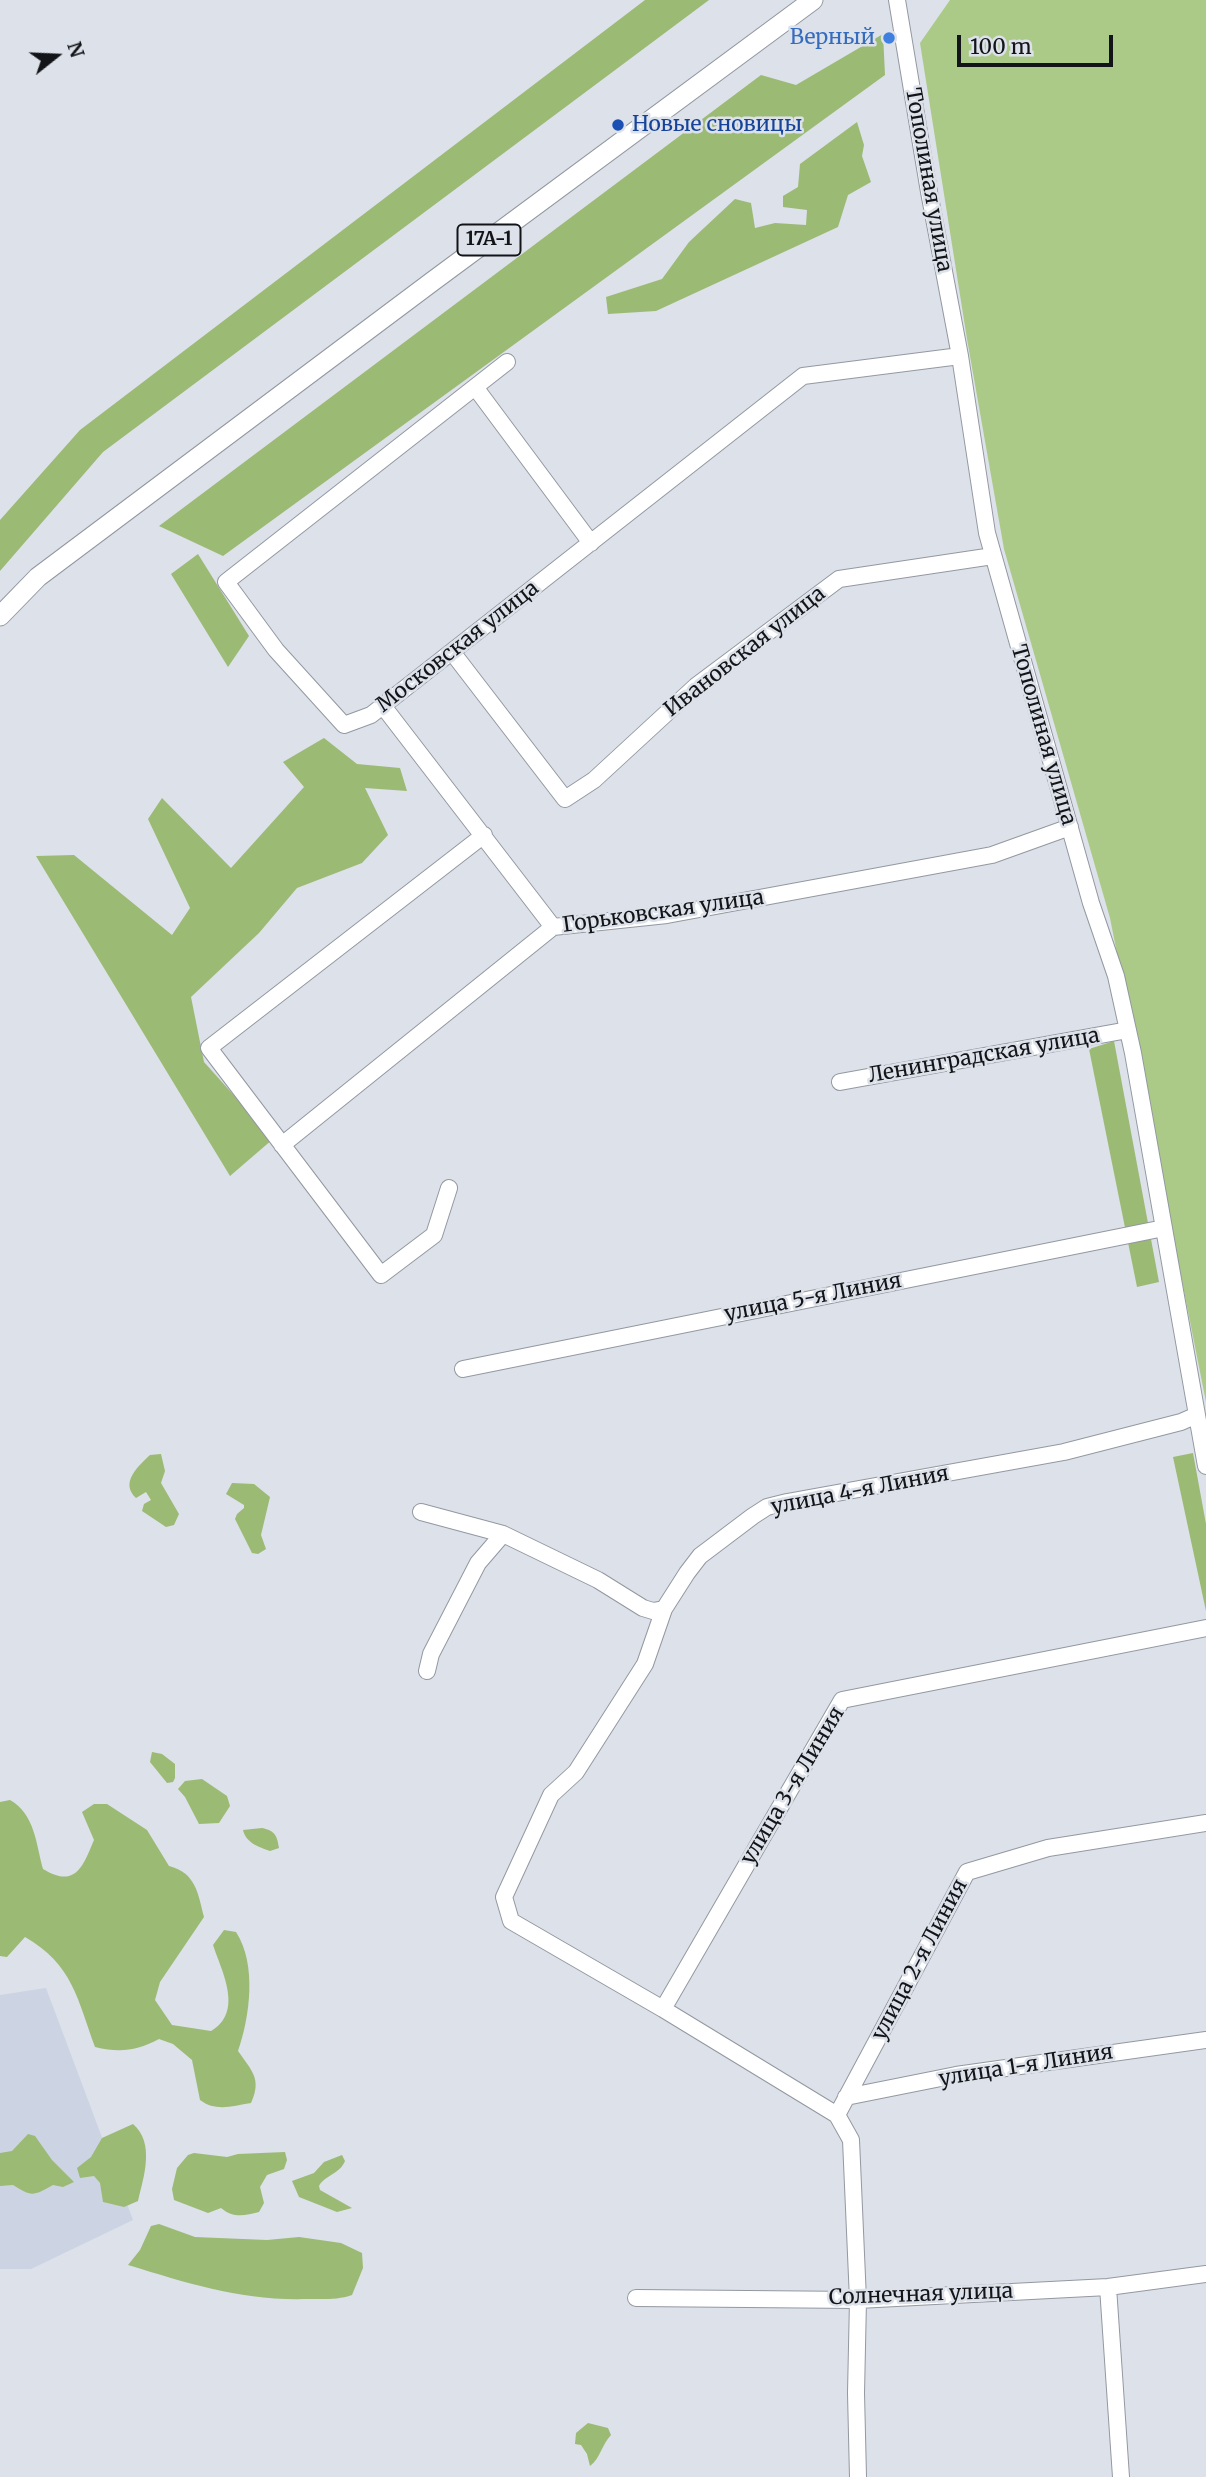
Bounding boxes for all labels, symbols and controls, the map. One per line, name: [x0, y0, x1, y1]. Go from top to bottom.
north arrow: [21, 21, 91, 91]
scale bar: [961, 21, 1117, 65]
place label: Верный: [790, 25, 875, 51]
marker: Верный: [881, 30, 897, 46]
text: 100 m: [970, 33, 1032, 60]
text: N: [62, 39, 90, 60]
street label: Тополиная улица: [899, 86, 957, 274]
place label: Новые сновицы: [632, 112, 802, 138]
marker: Новые сновицы: [610, 117, 626, 133]
road number: 17А-1: [458, 224, 520, 256]
street label: Московская улица: [372, 576, 544, 718]
street label: Ивановская улица: [660, 581, 830, 723]
street label: Тополиная улица: [1005, 642, 1081, 828]
street label: Горьковская улица: [561, 885, 765, 939]
street label: Ленинградская улица: [866, 1023, 1102, 1089]
street label: улица 5-я Линия: [722, 1268, 904, 1328]
street label: улица 4-я Линия: [769, 1461, 951, 1521]
street label: улица 3-я Линия: [736, 1703, 850, 1869]
street label: улица 2-я Линия: [867, 1875, 973, 2045]
street label: улица 1-я Линия: [937, 2040, 1115, 2092]
street label: Солнечная улица: [828, 2279, 1014, 2311]

